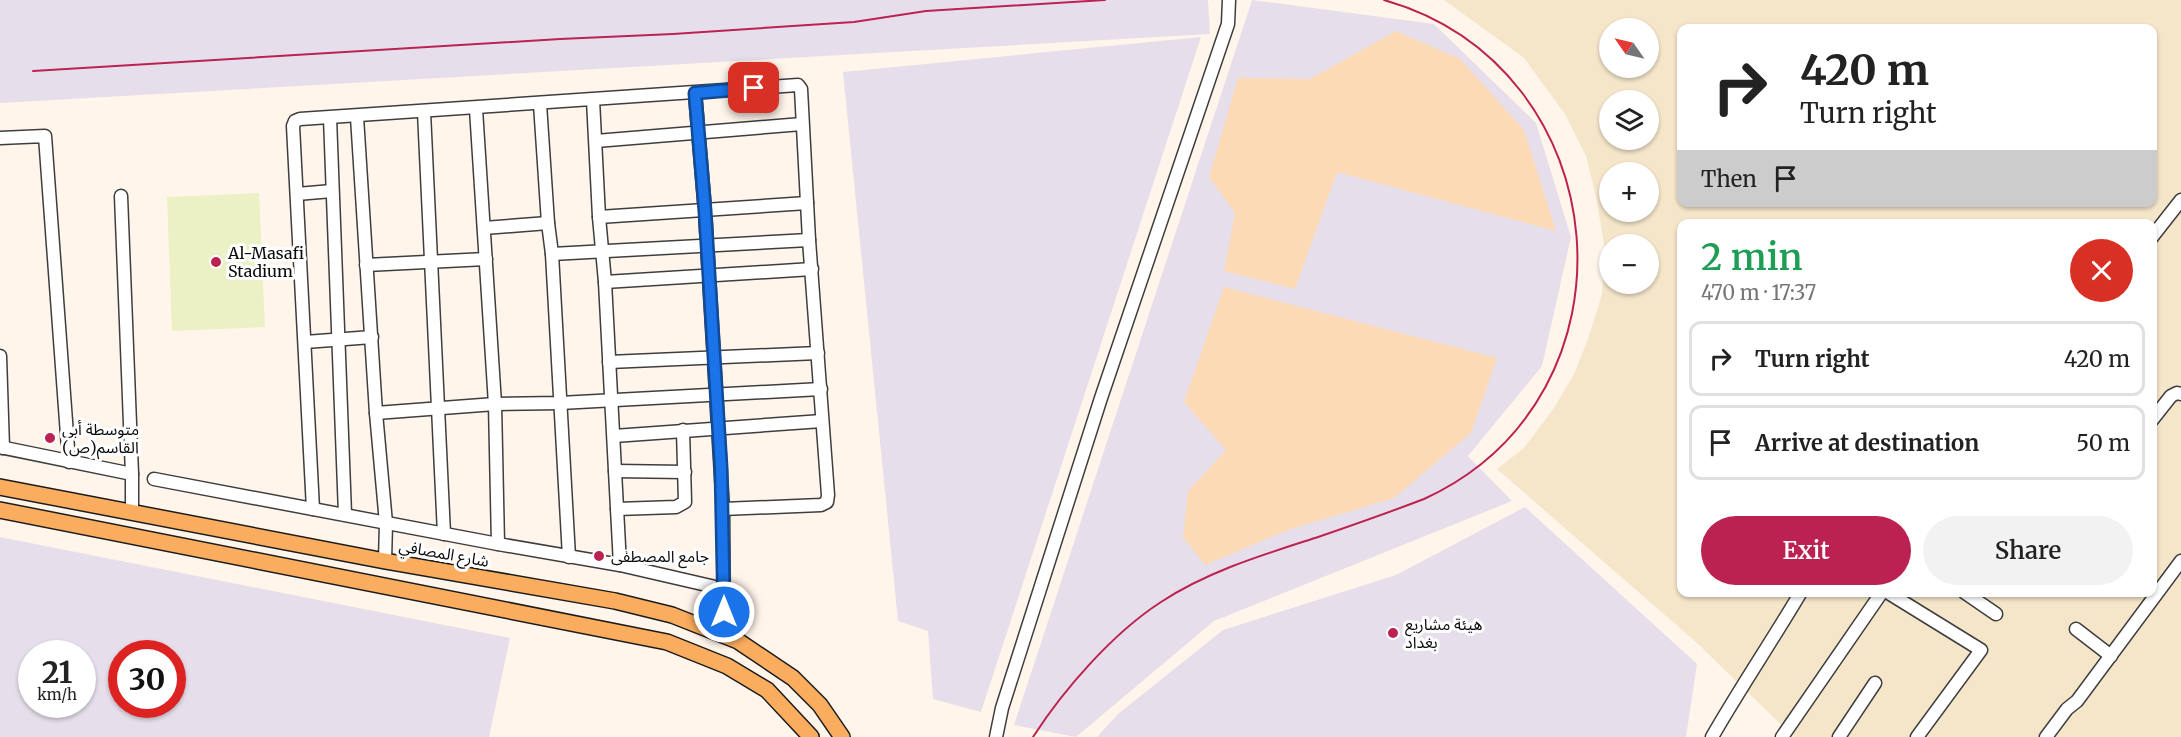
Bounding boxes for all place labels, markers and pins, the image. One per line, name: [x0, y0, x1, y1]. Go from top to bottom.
pin: [728, 62, 779, 113]
place label: Al-Masafi Stadium: [227, 243, 305, 281]
marker: Al-Masafi Stadium: [209, 255, 223, 269]
place label: متوسطة أبي القاسم(ص): [62, 419, 139, 460]
marker: متوسطة أبي القاسم(ص): [43, 431, 57, 445]
place label: جامع المصطفى: [611, 546, 709, 569]
marker: جامع المصطفى: [592, 549, 606, 563]
place label: هيئة مشاريع بغداد: [1405, 614, 1483, 652]
marker: هيئة مشاريع بغداد: [1386, 626, 1400, 640]

